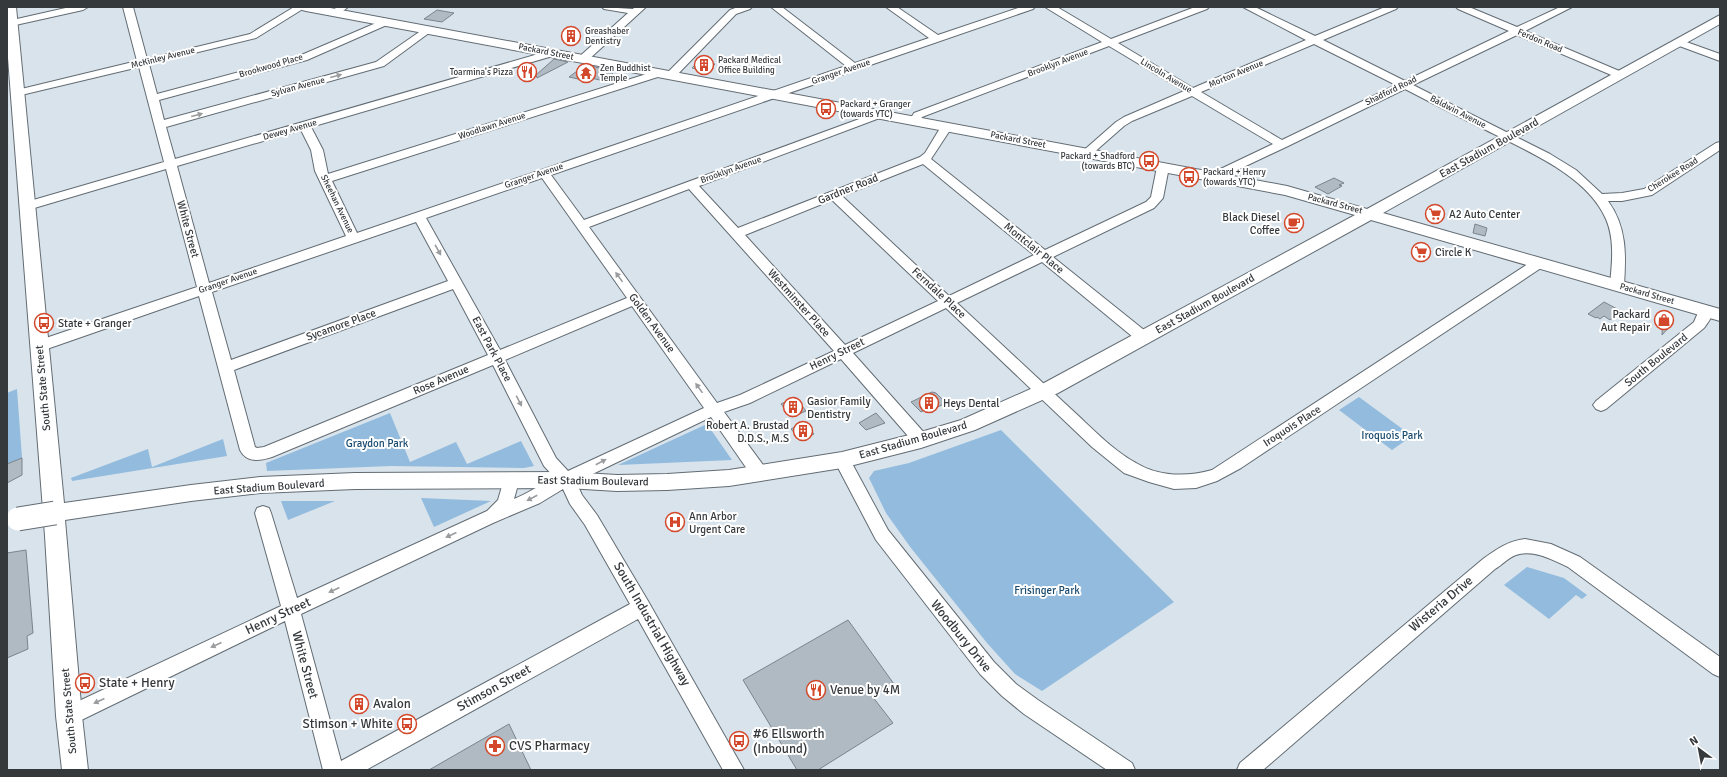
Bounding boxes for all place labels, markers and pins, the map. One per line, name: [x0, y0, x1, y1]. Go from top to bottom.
building icon: Greashaber Dentistry: [560, 25, 582, 47]
place label: Greashaber Dentistry: [585, 26, 630, 47]
building icon: Packard Medical Office Building: [693, 54, 715, 76]
place label: Packard Medical Office Building: [718, 55, 781, 76]
restaurant icon: Toarmina's Pizza: [516, 61, 538, 83]
temple icon: Zen Buddhist Temple: [575, 62, 597, 84]
place label: Zen Buddhist Temple: [600, 63, 651, 84]
place label: Toarmina's Pizza: [450, 67, 513, 78]
bus stop icon: Packard + Granger (towards YTC): [815, 98, 837, 120]
place label: Packard + Granger (towards YTC): [840, 99, 911, 120]
bus stop icon: Packard + Shadford (towards BTC): [1138, 150, 1160, 172]
place label: Packard + Shadford (towards BTC): [1061, 151, 1135, 172]
bus stop icon: Packard + Henry (towards YTC): [1178, 166, 1200, 188]
place label: Packard + Henry (towards YTC): [1203, 167, 1267, 188]
supermarket icon: A2 Auto Center: [1424, 203, 1446, 225]
place label: A2 Auto Center: [1449, 208, 1520, 221]
place label: Black Diesel Coffee: [1222, 211, 1280, 237]
cafe icon: Black Diesel Coffee: [1283, 212, 1305, 234]
supermarket icon: Circle K: [1410, 241, 1432, 263]
place label: Circle K: [1435, 246, 1472, 259]
place label: Packard Aut Repair: [1601, 308, 1650, 334]
shop icon: Packard Aut Repair: [1653, 309, 1675, 331]
bus stop icon: State + Granger: [33, 312, 55, 334]
place label: State + Granger: [58, 317, 131, 330]
building icon: Heys Dental: [918, 392, 940, 414]
place label: Gasior Family Dentistry: [807, 395, 871, 421]
building icon: Gasior Family Dentistry: [782, 396, 804, 418]
place label: Heys Dental: [943, 397, 999, 410]
place label: Robert A. Brustad D.D.S., M.S: [706, 419, 789, 445]
building icon: Robert A. Brustad D.D.S., M.S: [792, 420, 814, 442]
place label: Ann Arbor Urgent Care: [689, 510, 745, 536]
hospital icon: Ann Arbor Urgent Care: [664, 511, 686, 533]
bus stop icon: State + Henry: [74, 672, 96, 694]
place label: State + Henry: [99, 675, 174, 691]
restaurant icon: Venue by 4M: [805, 679, 827, 701]
place label: Venue by 4M: [830, 682, 900, 698]
building icon: Avalon: [348, 693, 370, 715]
place label: Avalon: [373, 696, 411, 712]
bus stop icon: Stimson + White: [396, 713, 418, 735]
place label: Stimson + White: [302, 716, 393, 732]
place label: #6 Ellsworth (Inbound): [753, 726, 824, 757]
bus stop icon: #6 Ellsworth (Inbound): [728, 730, 750, 752]
pharmacy icon: CVS Pharmacy: [484, 735, 506, 757]
place label: CVS Pharmacy: [509, 738, 589, 754]

